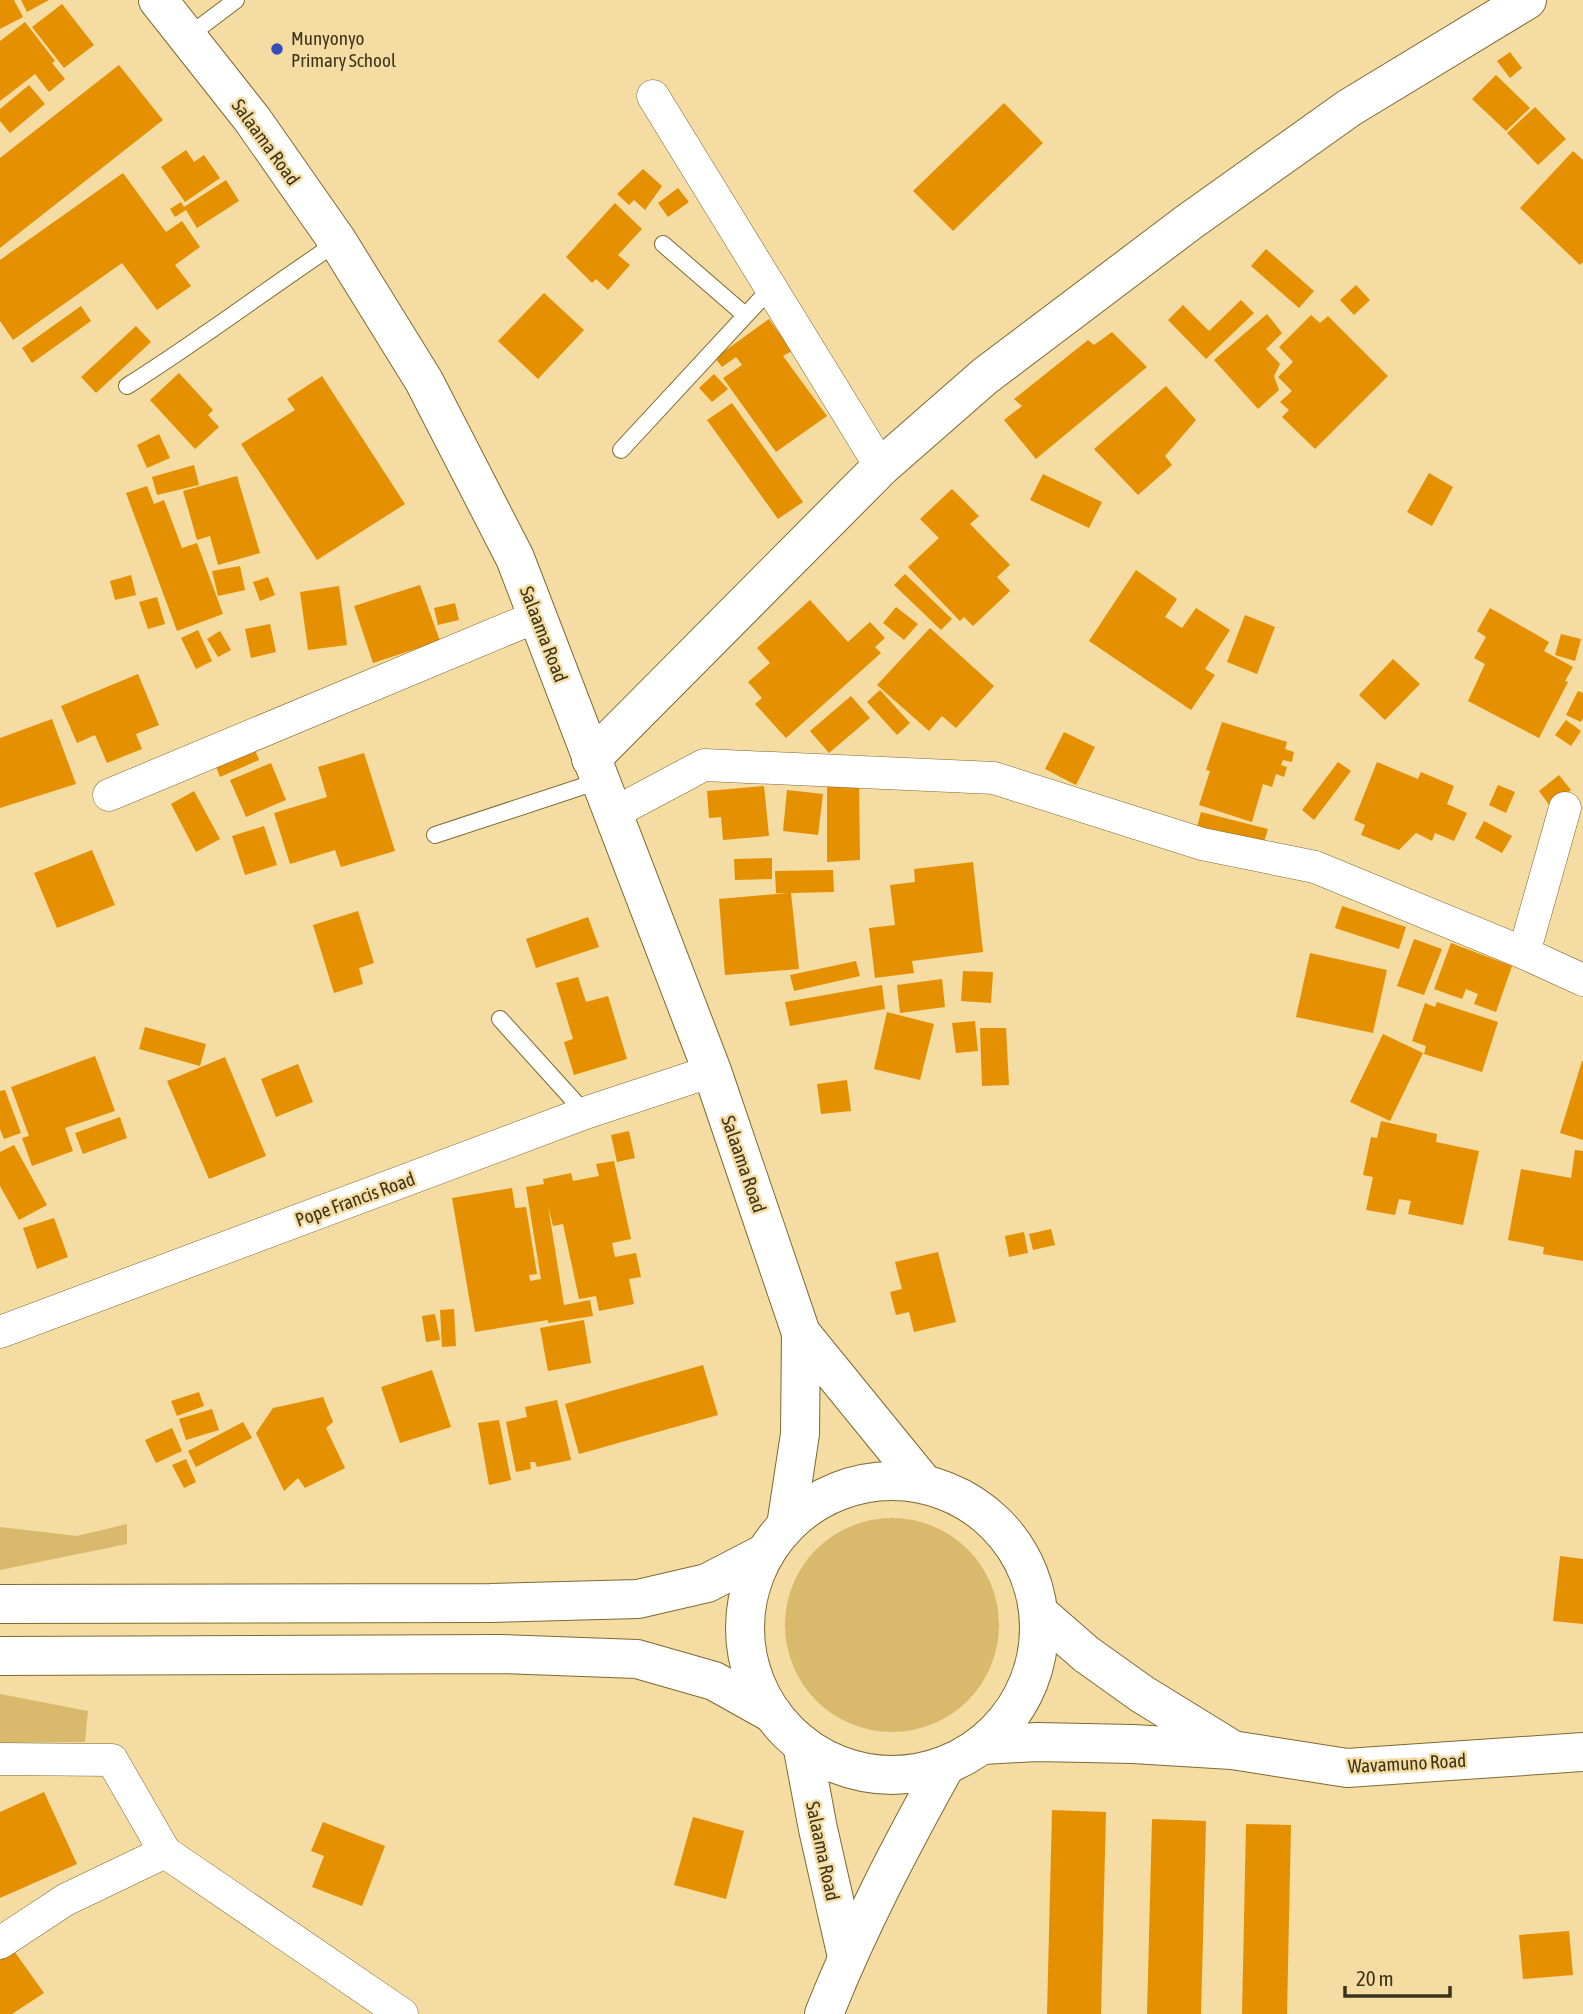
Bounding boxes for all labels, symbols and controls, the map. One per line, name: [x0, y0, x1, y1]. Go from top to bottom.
place label: Munyonyo Primary School: [291, 27, 396, 71]
marker: Munyonyo Primary School: [269, 41, 285, 57]
street label: Salaama Road: [227, 95, 305, 189]
street label: Salaama Road: [516, 583, 572, 685]
street label: Salaama Road: [717, 1113, 771, 1215]
street label: Pope Francis Road: [292, 1167, 418, 1231]
street label: Wavamuno Road: [1347, 1749, 1467, 1777]
street label: Salaama Road: [802, 1799, 844, 1903]
scale bar: [1345, 1954, 1450, 1998]
text: 20 m: [1356, 1966, 1394, 1990]

